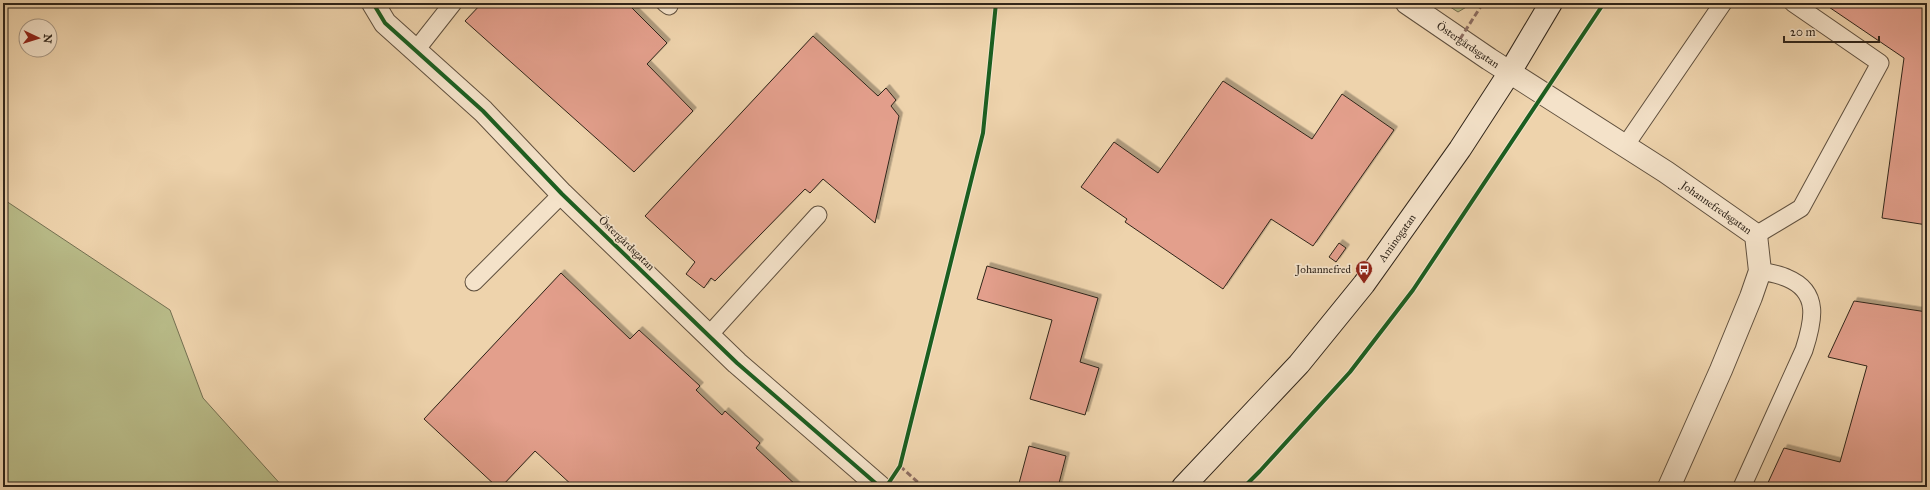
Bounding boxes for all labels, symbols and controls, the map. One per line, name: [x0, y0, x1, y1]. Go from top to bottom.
north arrow: [18, 18, 58, 58]
street label: Östergårdsgatan: [1434, 18, 1502, 71]
scale bar: [1784, 18, 1879, 44]
text: 20 m: [1790, 25, 1816, 39]
text: N: [41, 34, 54, 44]
street label: Johannefredsgatan: [1677, 178, 1754, 237]
street label: Aminogatan: [1375, 211, 1419, 265]
street label: Östergårdsgatan: [596, 213, 658, 273]
bus stop icon: Johannefred: [1354, 259, 1374, 284]
place label: Johannefred: [1295, 263, 1351, 277]

